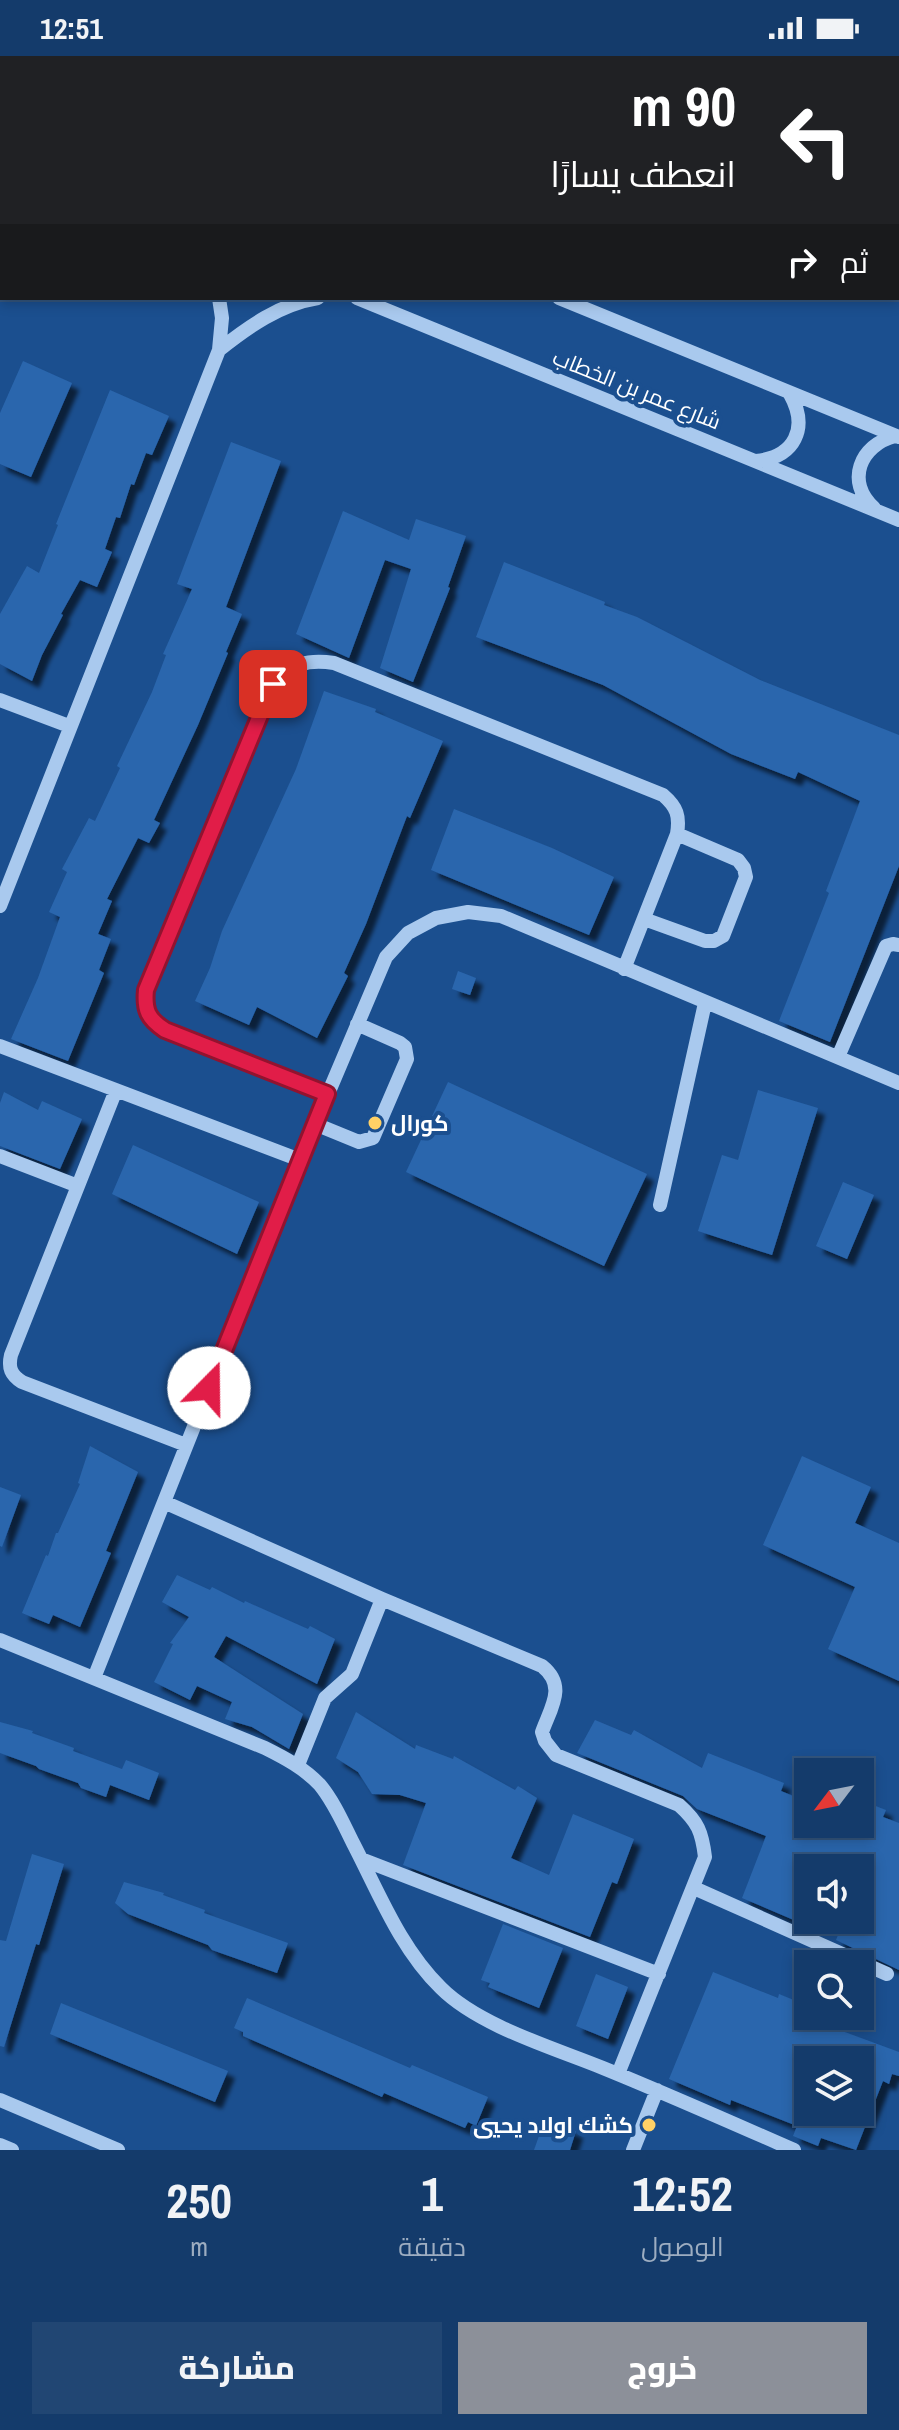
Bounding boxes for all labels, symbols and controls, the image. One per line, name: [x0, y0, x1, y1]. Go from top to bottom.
text: 12:51: [40, 8, 103, 48]
text: 90 m: [631, 68, 736, 143]
icon: left: [764, 88, 868, 192]
text: انعطف يسارًا: [550, 150, 736, 198]
icon: right: [780, 240, 824, 284]
text: ثم: [840, 242, 868, 282]
street label: شارع عمر بن الخطاب: [548, 342, 726, 436]
pin: [239, 650, 307, 718]
icon: arrive: [251, 662, 295, 706]
place label: كورال: [391, 1108, 449, 1138]
marker: كورال: [366, 1114, 384, 1132]
position arrow: [167, 1346, 251, 1430]
north arrow: [794, 1758, 874, 1838]
map controls: [794, 1758, 874, 2126]
button: sound: [794, 1854, 874, 1934]
button: search: [794, 1950, 874, 2030]
button: layers: [794, 2046, 874, 2126]
place label: كشك اولاد يحيي: [473, 2110, 633, 2140]
marker: كشك اولاد يحيي: [640, 2116, 658, 2134]
text: 1: [421, 2161, 443, 2226]
text: 12:52: [632, 2161, 733, 2226]
text: 250: [166, 2168, 232, 2233]
text: m: [190, 2229, 208, 2264]
text: دقيقة: [398, 2229, 466, 2264]
text: الوصول: [641, 2229, 724, 2264]
button: مشاركة: [32, 2322, 442, 2414]
button: خروج: [458, 2322, 867, 2414]

